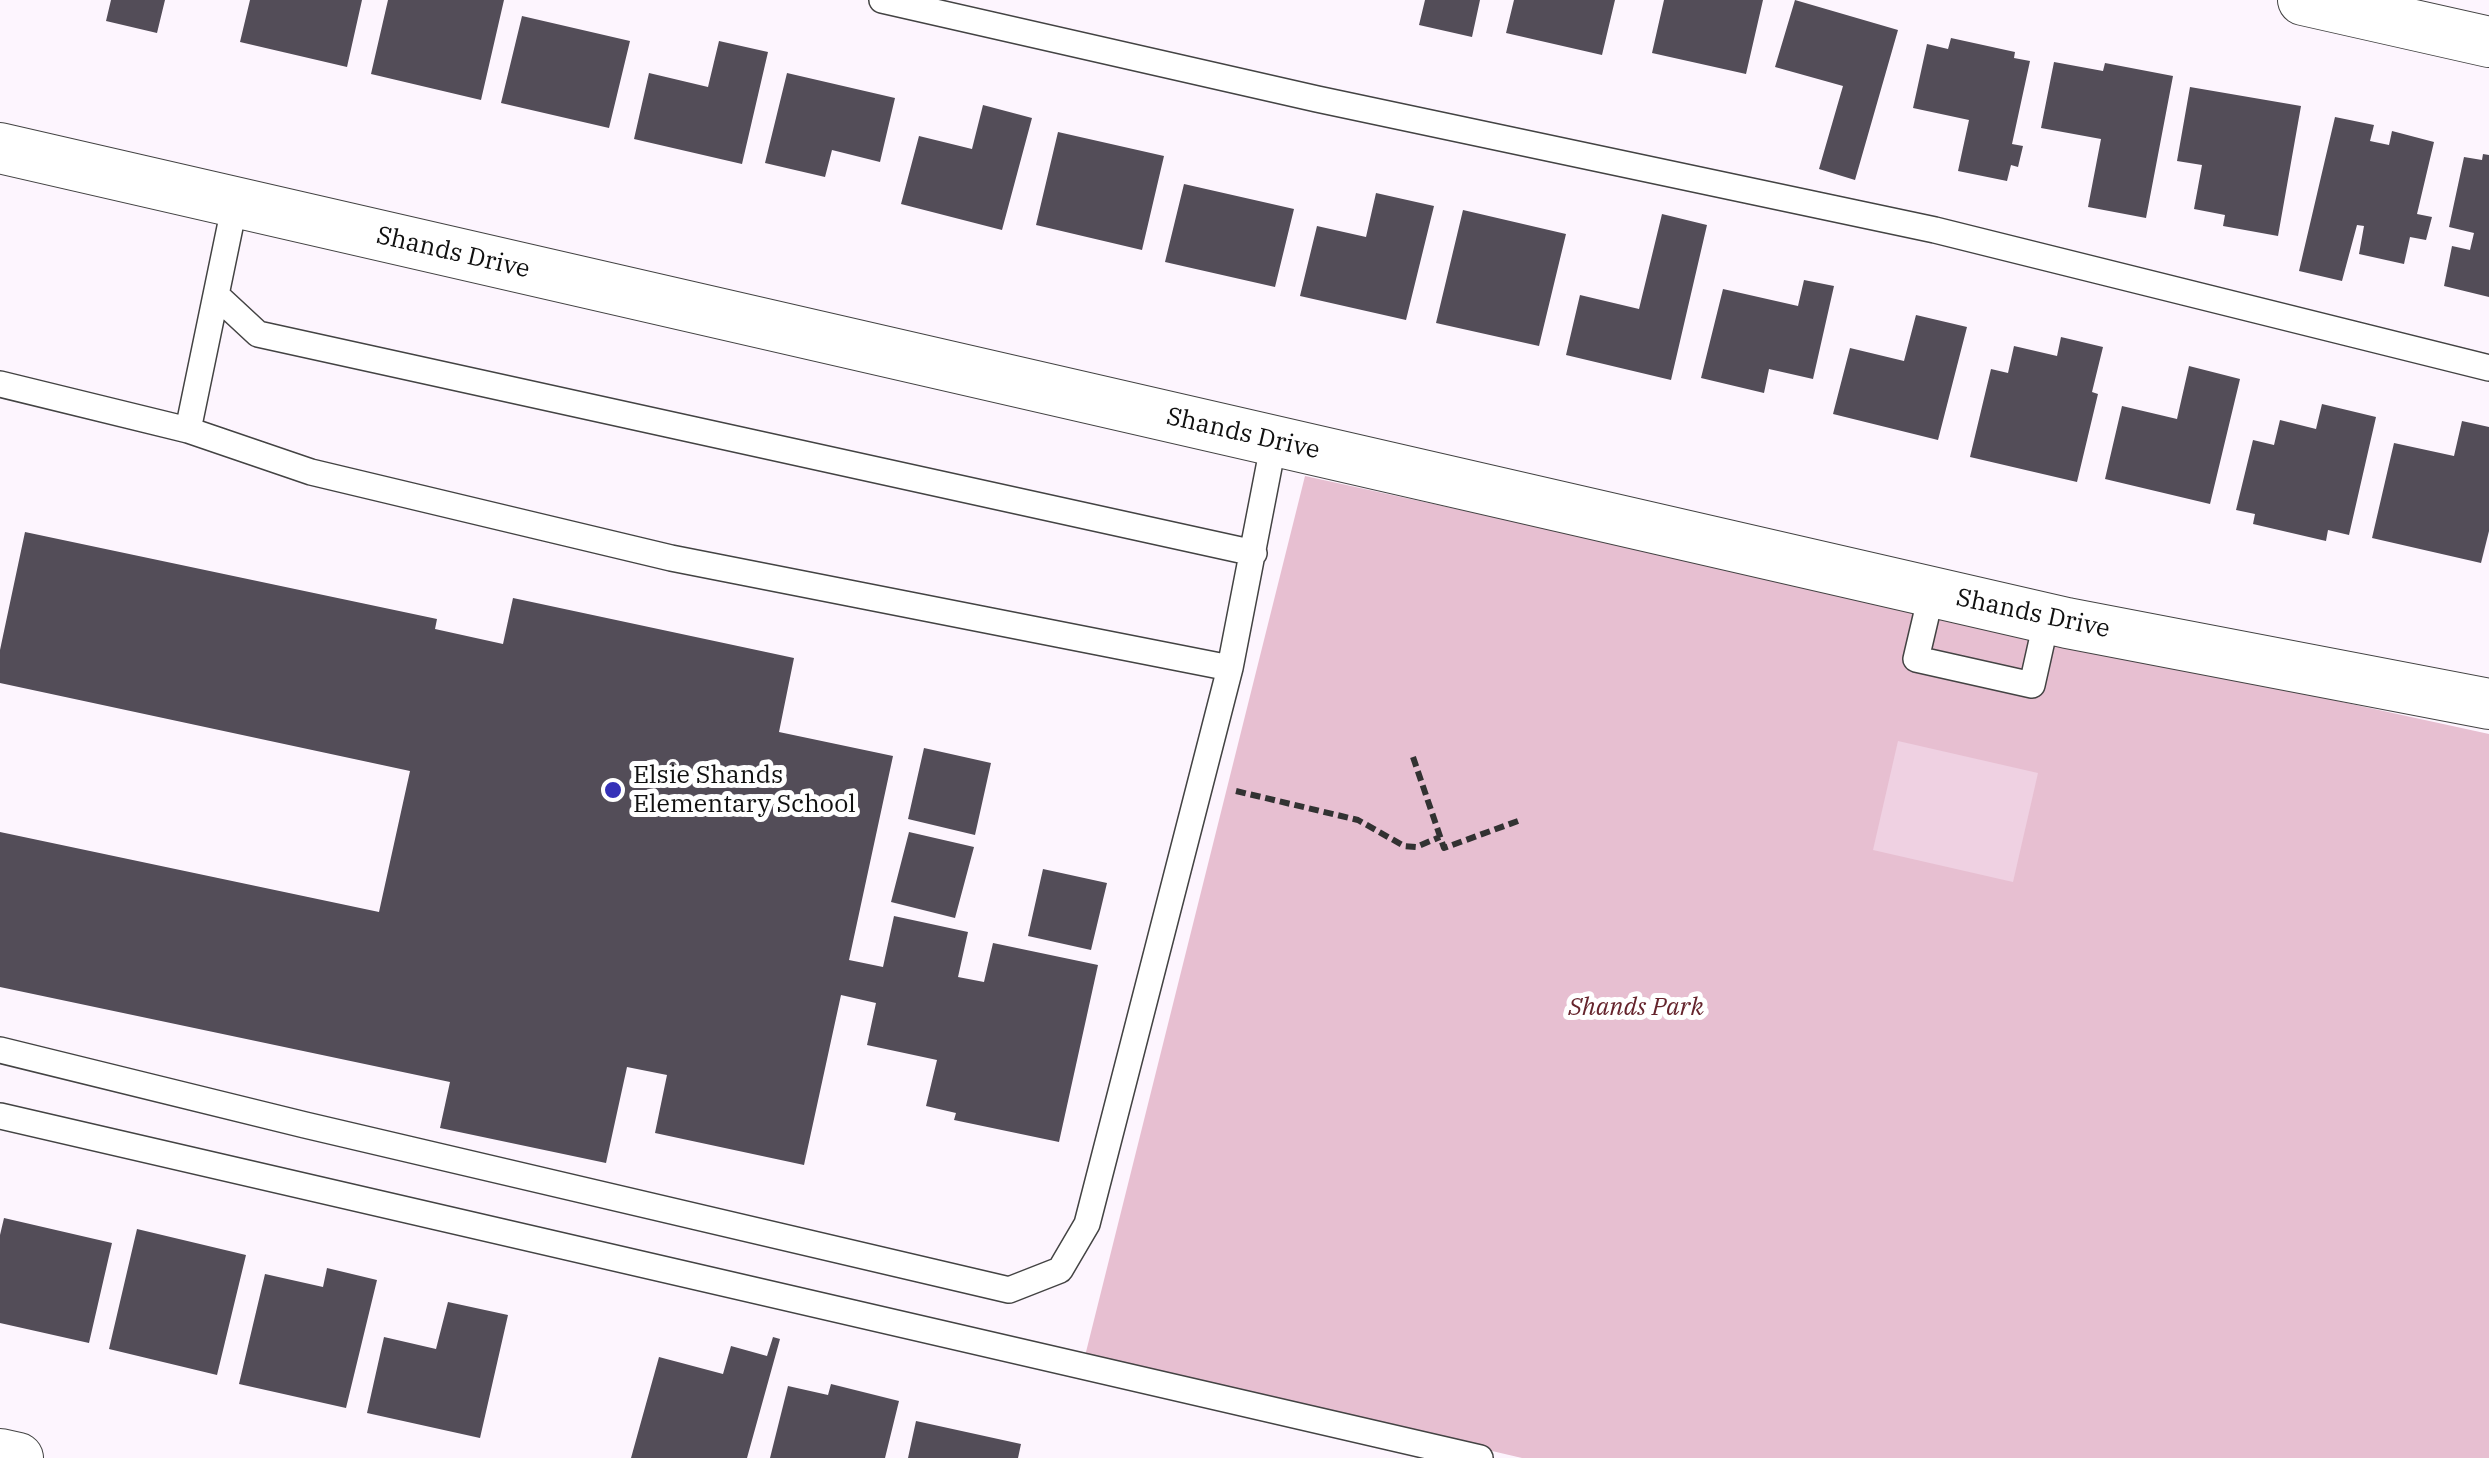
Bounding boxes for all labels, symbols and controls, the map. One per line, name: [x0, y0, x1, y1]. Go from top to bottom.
street label: Shands Drive: [374, 221, 532, 285]
street label: Shands Drive: [1164, 402, 1322, 466]
street label: Shands Drive: [1953, 583, 2113, 645]
place label: Elsie Shands Elementary School: [633, 761, 856, 820]
marker: Elsie Shands Elementary School: [602, 779, 624, 801]
park label: Shands Park: [1568, 993, 1704, 1023]

